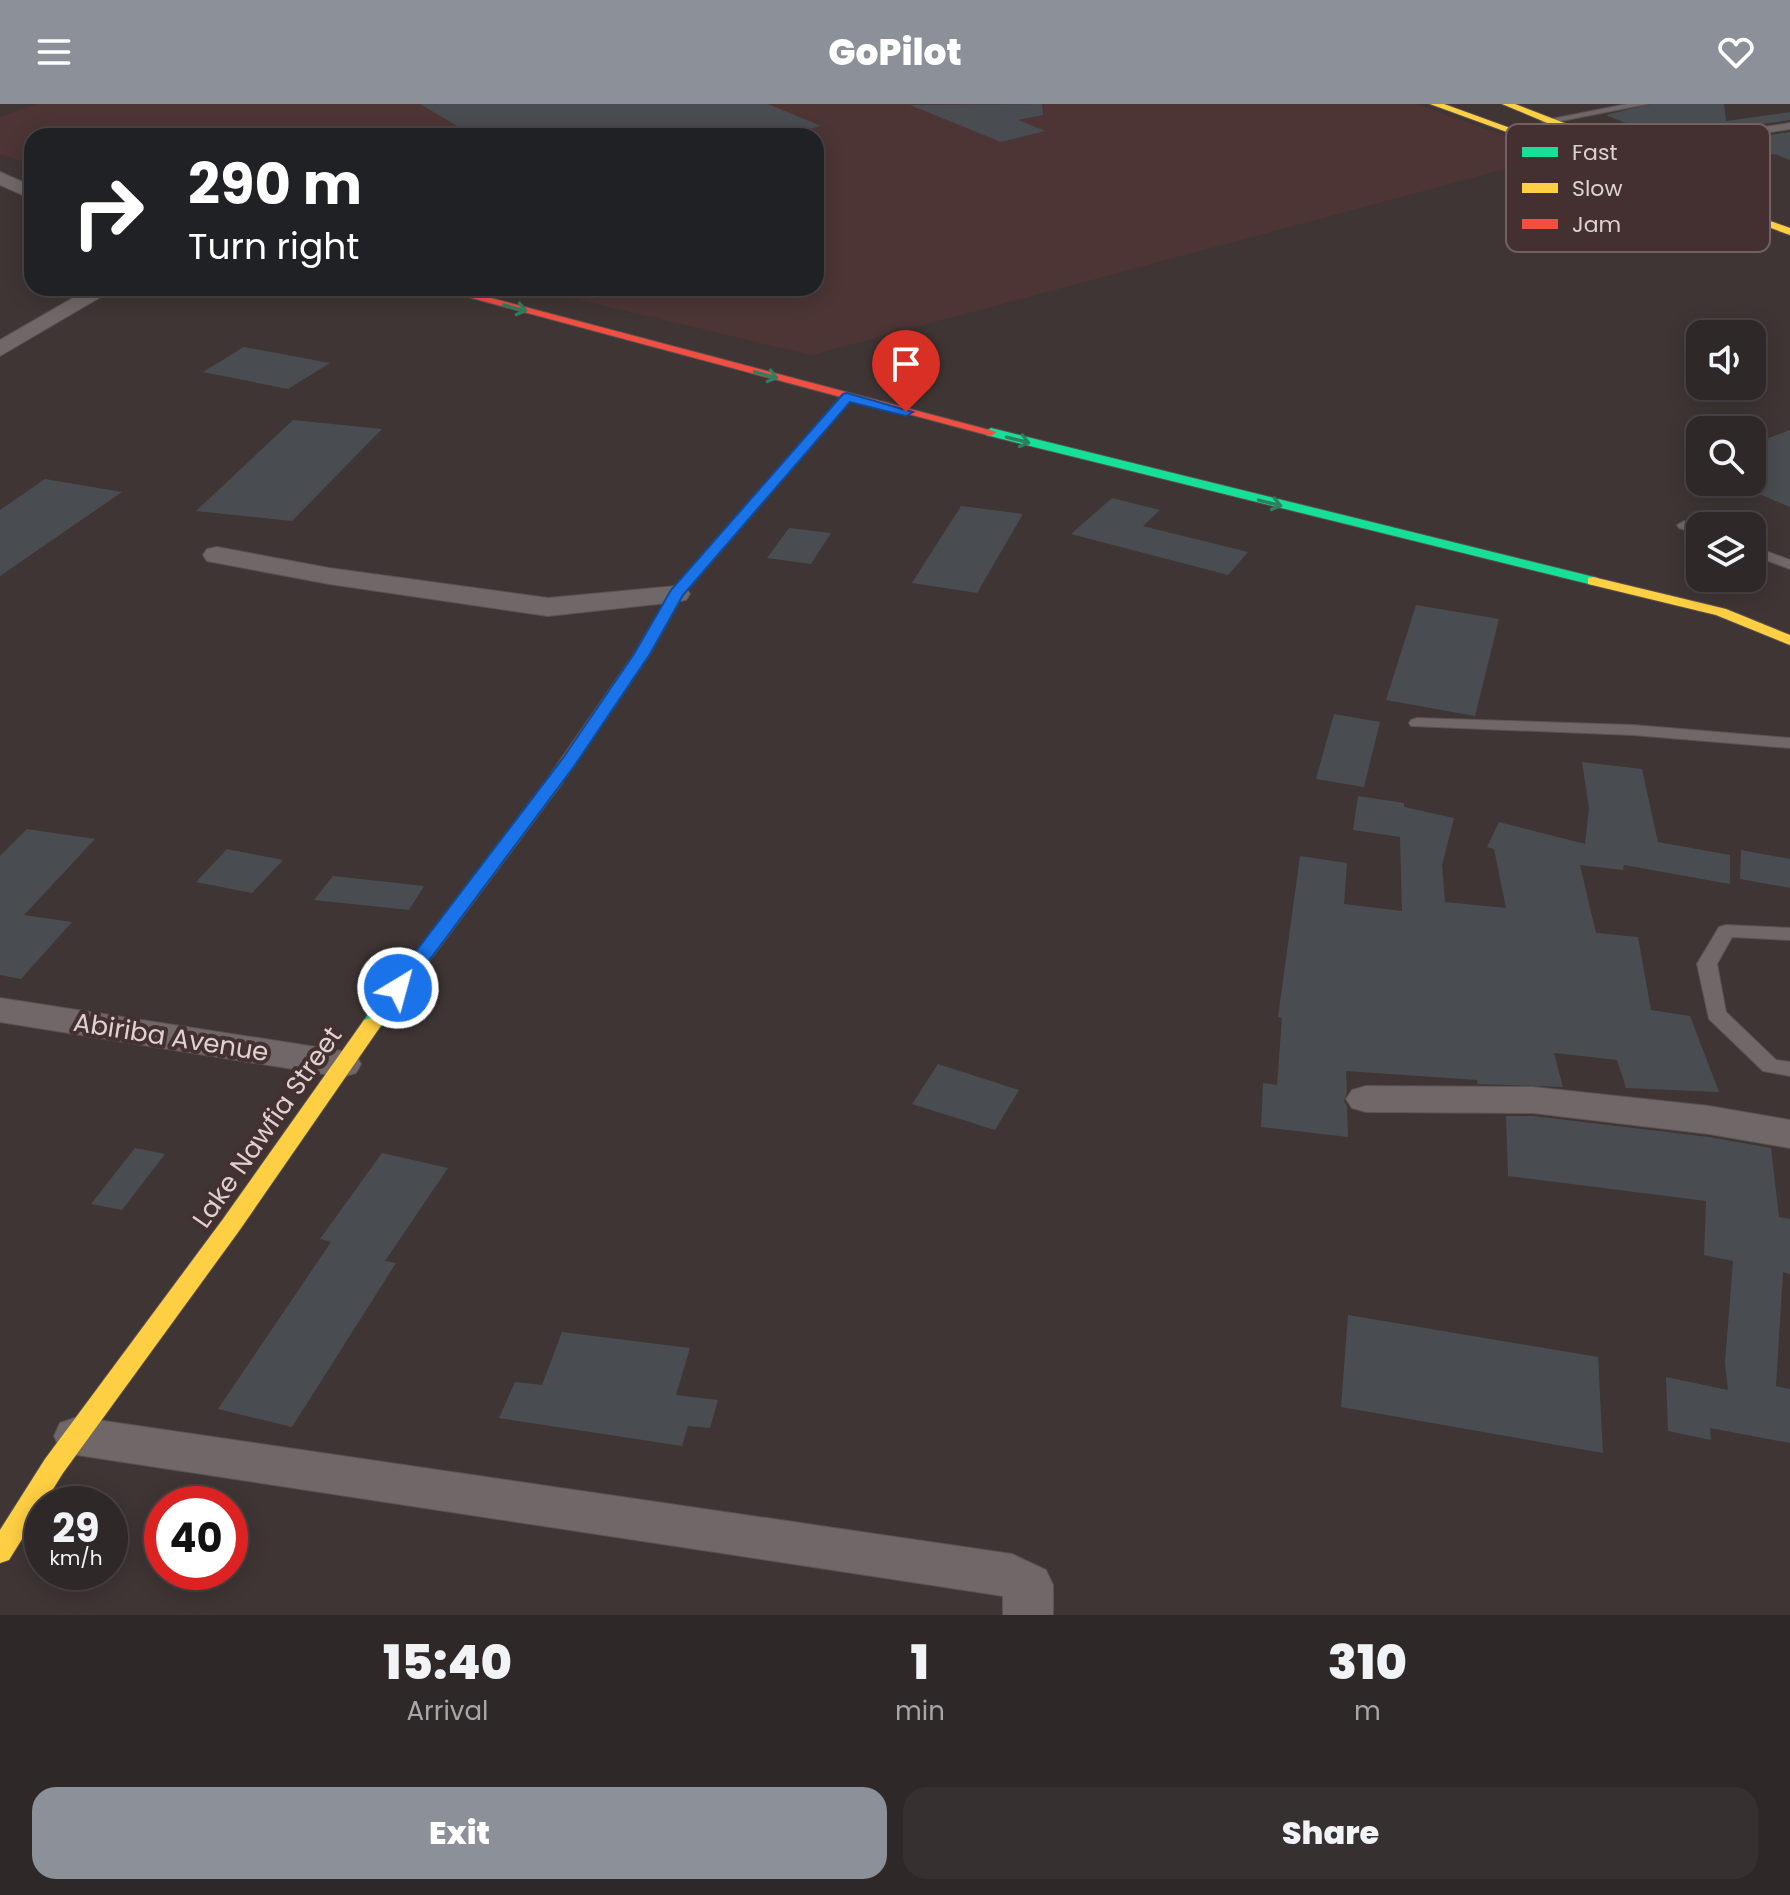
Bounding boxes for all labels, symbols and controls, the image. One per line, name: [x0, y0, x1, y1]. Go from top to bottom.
text: GoPilot: [828, 27, 962, 78]
icon: menu: [32, 30, 76, 74]
icon: heart: [1714, 30, 1758, 74]
legend: [1506, 124, 1770, 252]
text: Fast: [1572, 137, 1617, 168]
text: 290 m: [188, 145, 362, 224]
icon: right: [56, 160, 160, 264]
text: Slow: [1572, 173, 1622, 204]
text: Jam: [1572, 209, 1621, 240]
text: Turn right: [188, 221, 359, 272]
one-way arrow: [502, 302, 528, 317]
map controls: [1686, 320, 1766, 592]
button: sound: [1686, 320, 1766, 400]
pin: [872, 330, 940, 412]
icon: arrive: [884, 342, 928, 386]
one-way arrow: [753, 369, 779, 384]
button: search: [1686, 416, 1766, 496]
one-way arrow: [1005, 434, 1031, 449]
one-way arrow: [1257, 497, 1283, 512]
button: layers: [1686, 512, 1766, 592]
position arrow: [356, 946, 440, 1030]
street label: Abiriba Avenue: [71, 1004, 271, 1070]
street label: Lake Nawfia Street: [184, 1019, 350, 1235]
speed limit sign: 40: [144, 1486, 248, 1590]
text: 29: [52, 1500, 100, 1556]
text: km/h: [49, 1544, 103, 1572]
text: 15:40: [383, 1629, 512, 1696]
text: 1: [911, 1629, 929, 1696]
text: 310: [1328, 1629, 1407, 1696]
text: Arrival: [407, 1693, 488, 1729]
text: min: [895, 1693, 945, 1729]
text: m: [1354, 1693, 1381, 1729]
button: Exit: [32, 1787, 887, 1879]
button: Share: [903, 1787, 1758, 1879]

